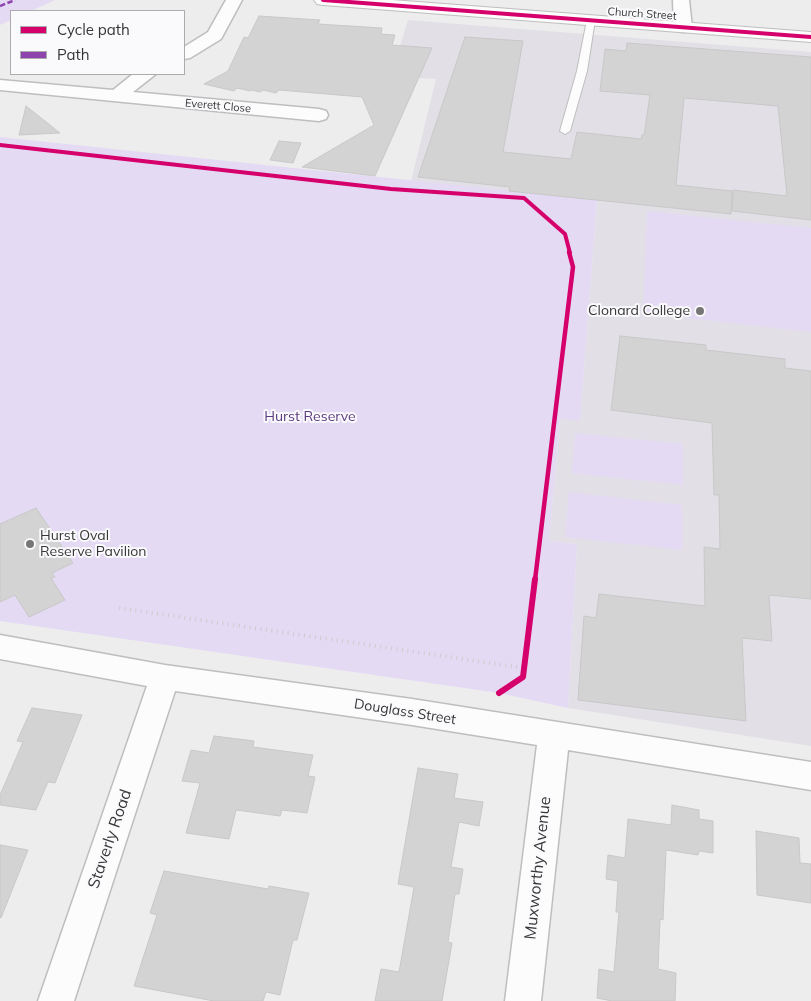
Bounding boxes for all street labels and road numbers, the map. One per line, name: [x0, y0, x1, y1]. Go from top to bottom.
street label: Church Street: [607, 5, 677, 23]
street label: Everett Close: [184, 97, 252, 115]
street label: Douglass Street: [353, 696, 457, 728]
street label: Staverly Road: [84, 787, 136, 891]
street label: Muxworthy Avenue: [521, 795, 555, 941]

